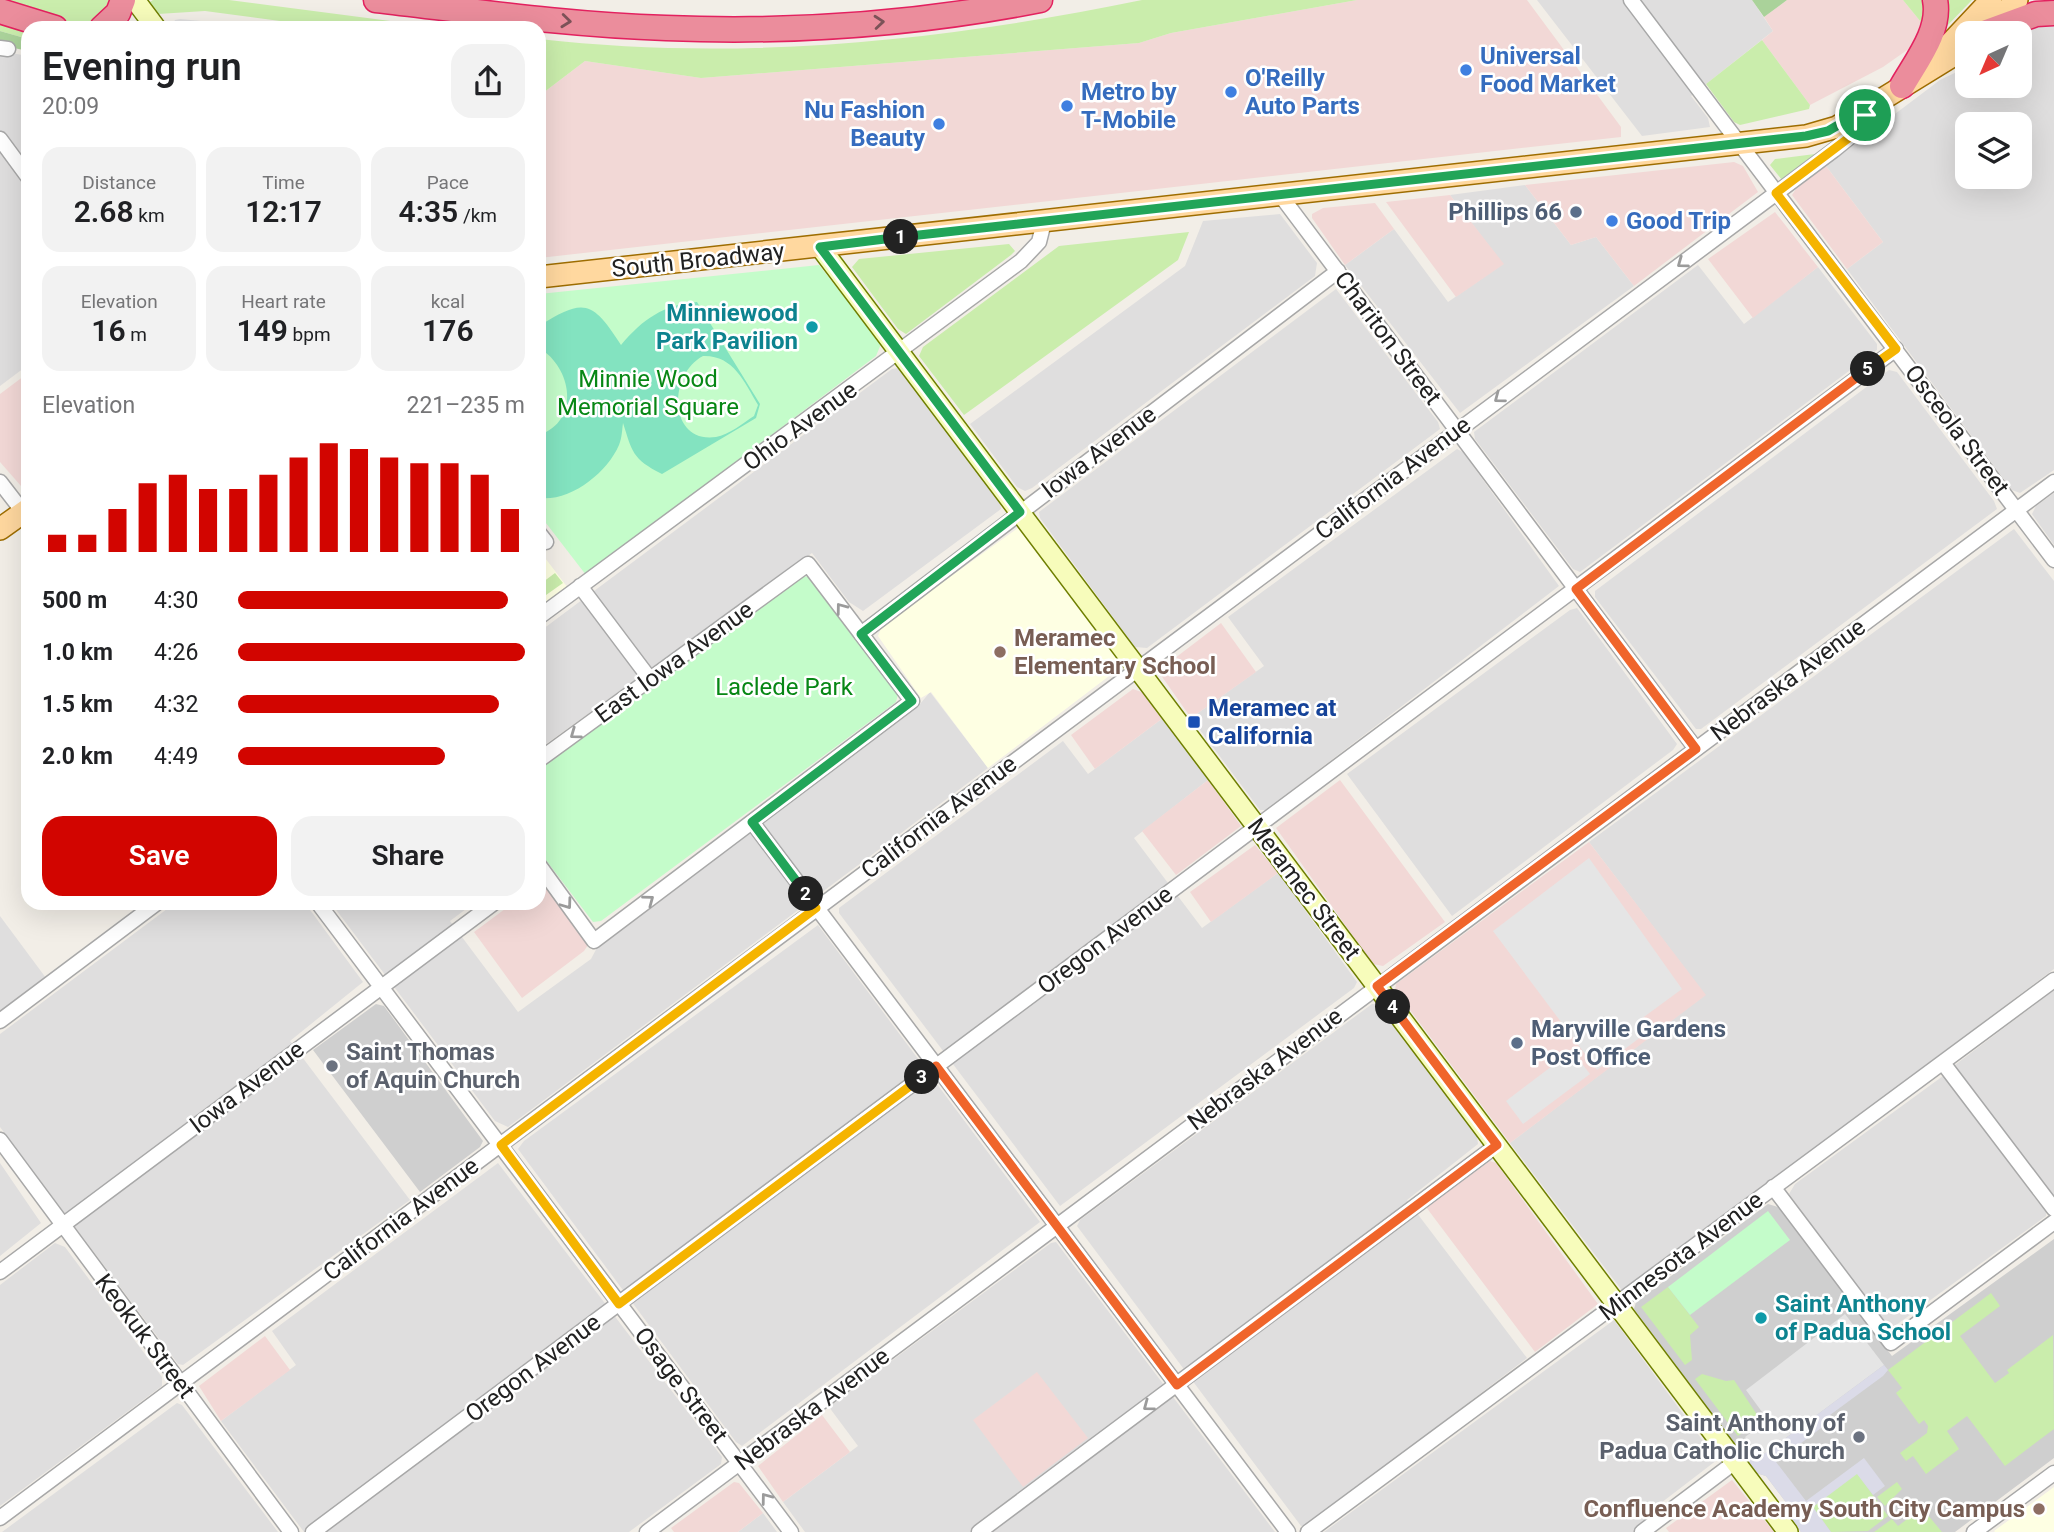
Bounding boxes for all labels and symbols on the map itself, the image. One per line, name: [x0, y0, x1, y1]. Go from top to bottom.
one-way arrow: [560, 13, 571, 28]
one-way arrow: [873, 15, 884, 30]
north arrow: [1955, 21, 2032, 98]
place label: Universal Food Market: [1480, 42, 1616, 98]
marker: Universal Food Market: [1458, 62, 1474, 78]
place label: O'Reilly Auto Parts: [1245, 64, 1360, 120]
place label: Metro by T-Mobile: [1081, 78, 1177, 134]
marker: O'Reilly Auto Parts: [1223, 84, 1239, 100]
pin: [1835, 85, 1895, 145]
place label: Nu Fashion Beauty: [804, 96, 926, 152]
marker: Metro by T-Mobile: [1059, 98, 1075, 114]
marker: Nu Fashion Beauty: [931, 116, 947, 132]
place label: Phillips 66: [1448, 198, 1562, 226]
marker: Phillips 66: [1568, 204, 1584, 220]
place label: Good Trip: [1626, 207, 1731, 235]
marker: Good Trip: [1604, 213, 1620, 229]
pin: 1: [884, 219, 918, 254]
street label: South Broadway: [610, 237, 786, 283]
one-way arrow: [1677, 255, 1690, 267]
street label: Chariton Street: [1329, 266, 1447, 410]
place label: Minniewood Park Pavilion: [656, 299, 798, 355]
marker: Minniewood Park Pavilion: [804, 319, 820, 335]
pin: 5: [1850, 352, 1885, 386]
street label: Osceola Street: [1899, 359, 2015, 501]
park label: Minnie Wood Memorial Square: [557, 365, 739, 421]
street label: Ohio Avenue: [738, 375, 862, 477]
one-way arrow: [1495, 390, 1507, 403]
street label: Iowa Avenue: [1036, 400, 1162, 504]
street label: California Avenue: [1310, 411, 1476, 545]
street label: East Iowa Avenue: [589, 595, 759, 729]
one-way arrow: [837, 603, 850, 616]
street label: Nebraska Avenue: [1705, 613, 1871, 747]
place label: Meramec Elementary School: [1014, 624, 1216, 680]
marker: Meramec Elementary School: [992, 644, 1008, 660]
park label: Laclede Park: [715, 673, 854, 701]
place label: Meramec at California: [1208, 694, 1336, 750]
marker: Meramec at California: [1186, 714, 1202, 730]
one-way arrow: [570, 726, 583, 738]
street label: California Avenue: [856, 750, 1022, 884]
street label: Meramec Street: [1242, 813, 1366, 965]
pin: 2: [788, 876, 824, 912]
street label: Oregon Avenue: [1032, 880, 1178, 1000]
one-way arrow: [641, 896, 653, 908]
one-way arrow: [559, 897, 572, 909]
pin: 4: [1376, 990, 1410, 1024]
street label: Nebraska Avenue: [1182, 1002, 1348, 1136]
place label: Maryville Gardens Post Office: [1531, 1015, 1726, 1071]
street label: Iowa Avenue: [184, 1035, 310, 1139]
marker: Maryville Gardens Post Office: [1509, 1035, 1525, 1051]
place label: Saint Thomas of Aquin Church: [346, 1038, 520, 1094]
marker: Saint Thomas of Aquin Church: [324, 1058, 340, 1074]
pin: 3: [904, 1060, 940, 1094]
street label: California Avenue: [318, 1152, 484, 1286]
street label: Minnesota Avenue: [1594, 1185, 1768, 1327]
street label: Keokuk Street: [89, 1268, 201, 1404]
place label: Saint Anthony of Padua School: [1775, 1290, 1951, 1346]
street label: Oregon Avenue: [460, 1308, 606, 1428]
marker: Saint Anthony of Padua School: [1753, 1310, 1769, 1326]
street label: Osage Street: [628, 1322, 734, 1448]
street label: Nebraska Avenue: [729, 1342, 895, 1476]
one-way arrow: [1143, 1398, 1156, 1410]
place label: Saint Anthony of Padua Catholic Church: [1599, 1409, 1845, 1465]
marker: Saint Anthony of Padua Catholic Church: [1851, 1429, 1867, 1445]
one-way arrow: [761, 1493, 774, 1505]
place label: Confluence Academy South City Campus: [1583, 1495, 2025, 1523]
marker: Confluence Academy South City Campus: [2031, 1501, 2047, 1517]

